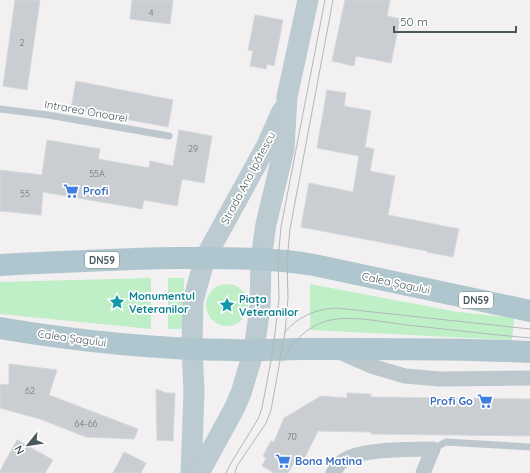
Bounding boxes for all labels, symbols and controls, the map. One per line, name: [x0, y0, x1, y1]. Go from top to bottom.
house number: 4: [149, 7, 154, 18]
scale bar: [394, 8, 516, 34]
text: 50 m: [400, 14, 428, 29]
house number: 2: [20, 37, 25, 48]
street label: Intrarea Onoarei: [43, 97, 129, 125]
street label: Strada Ana Ipătescu: [218, 129, 278, 227]
house number: 29: [188, 143, 198, 154]
house number: 55A: [89, 168, 105, 179]
supermarket icon: Profi: [62, 182, 80, 200]
place label: Profi: [83, 184, 108, 198]
house number: 55: [20, 188, 30, 199]
road number: DN59: [85, 252, 119, 268]
street label: Calea Șagului: [361, 269, 431, 297]
place label: Monumentul Veteranilor: [129, 289, 195, 316]
place label: Piața Veteranilor: [239, 292, 299, 319]
road number: DN59: [459, 292, 493, 308]
place icon: Monumentul Veteranilor: [108, 293, 126, 311]
place icon: Piața Veteranilor: [218, 296, 236, 314]
street label: Calea Șagului: [37, 326, 107, 350]
house number: 62: [25, 385, 35, 396]
supermarket icon: Profi Go: [476, 392, 494, 410]
place label: Profi Go: [430, 394, 473, 408]
house number: 64-66: [75, 418, 98, 429]
north arrow: [8, 425, 48, 465]
house number: 70: [287, 431, 297, 442]
text: N: [11, 443, 27, 457]
supermarket icon: Bona Matina: [274, 452, 292, 470]
place label: Bona Matina: [295, 454, 362, 468]

